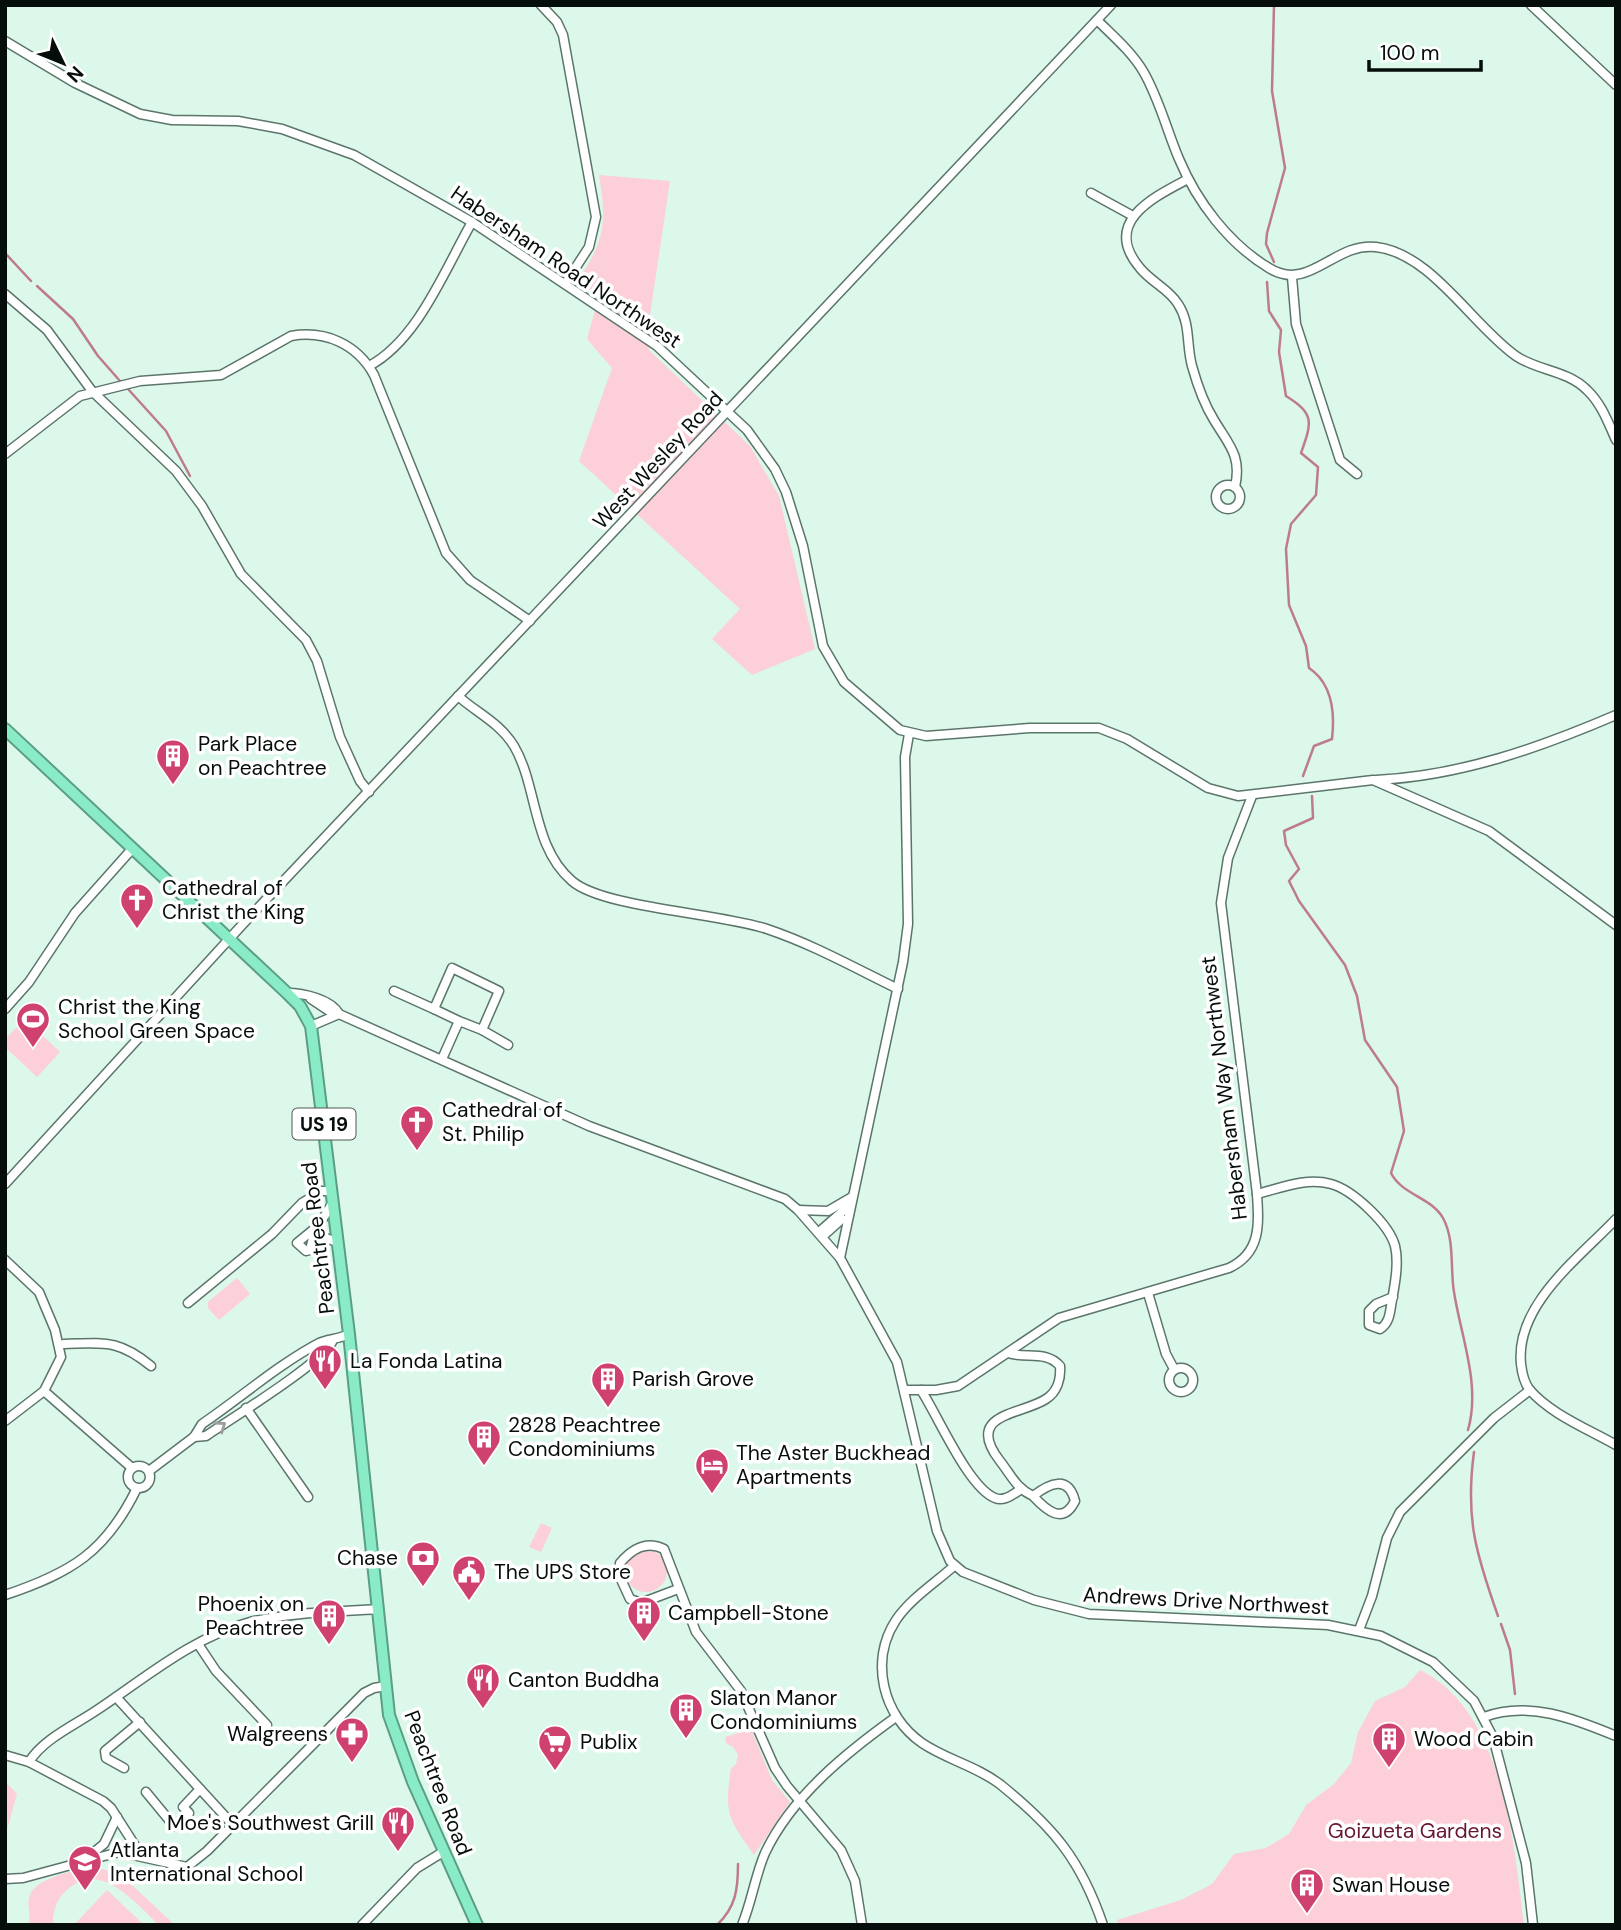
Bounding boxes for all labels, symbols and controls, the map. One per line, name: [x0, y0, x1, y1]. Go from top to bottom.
north arrow: [28, 28, 98, 98]
scale bar: [1369, 28, 1481, 72]
text: 100 m: [1380, 39, 1440, 67]
text: N: [61, 61, 89, 88]
street label: Habersham Road Northwest: [445, 179, 687, 355]
street label: West Wesley Road: [587, 385, 729, 535]
place label: Park Place on Peachtree: [198, 730, 327, 782]
building icon: Park Place on Peachtree: [154, 737, 192, 786]
place label: Cathedral of Christ the King: [162, 874, 305, 926]
church icon: Cathedral of Christ the King: [118, 881, 156, 930]
street label: Habersham Way Northwest: [1194, 955, 1254, 1221]
place label: Christ the King School Green Space: [58, 993, 255, 1045]
sports icon: Christ the King School Green Space: [14, 1000, 52, 1049]
place label: Cathedral of St. Philip: [442, 1096, 563, 1148]
church icon: Cathedral of St. Philip: [398, 1103, 436, 1152]
road number: US 19: [292, 1108, 356, 1140]
street label: Peachtree Road: [295, 1160, 341, 1316]
restaurant icon: La Fonda Latina: [306, 1342, 344, 1391]
place label: La Fonda Latina: [350, 1347, 503, 1375]
building icon: Parish Grove: [589, 1360, 627, 1409]
place label: Parish Grove: [632, 1365, 754, 1393]
place label: 2828 Peachtree Condominiums: [508, 1411, 661, 1463]
building icon: 2828 Peachtree Condominiums: [465, 1418, 503, 1467]
one-way arrow: [213, 1422, 226, 1434]
place label: The Aster Buckhead Apartments: [736, 1439, 931, 1491]
hotel icon: The Aster Buckhead Apartments: [693, 1446, 731, 1495]
bank icon: Chase: [404, 1539, 442, 1588]
place label: Chase: [337, 1544, 398, 1572]
public building icon: The UPS Store: [450, 1553, 488, 1602]
place label: The UPS Store: [494, 1558, 631, 1586]
street label: Andrews Drive Northwest: [1082, 1581, 1330, 1621]
place label: Phoenix on Peachtree: [198, 1590, 304, 1642]
building icon: Campbell-Stone: [625, 1594, 663, 1643]
building icon: Phoenix on Peachtree: [310, 1597, 348, 1646]
place label: Campbell-Stone: [668, 1599, 829, 1627]
restaurant icon: Canton Buddha: [464, 1661, 502, 1710]
place label: Canton Buddha: [508, 1666, 659, 1694]
place label: Slaton Manor Condominiums: [710, 1684, 857, 1736]
building icon: Slaton Manor Condominiums: [667, 1691, 705, 1740]
street label: Peachtree Road: [398, 1707, 478, 1859]
pharmacy icon: Walgreens: [333, 1715, 371, 1764]
place label: Walgreens: [227, 1720, 328, 1748]
building icon: Wood Cabin: [1370, 1720, 1408, 1769]
supermarket icon: Publix: [536, 1723, 574, 1772]
place label: Wood Cabin: [1414, 1725, 1534, 1753]
place label: Publix: [580, 1728, 638, 1756]
restaurant icon: Moe's Southwest Grill: [379, 1804, 417, 1853]
place label: Moe's Southwest Grill: [167, 1809, 374, 1837]
park label: Goizueta Gardens: [1328, 1817, 1502, 1845]
place label: Atlanta International School: [110, 1836, 303, 1888]
school or university icon: Atlanta International School: [66, 1843, 104, 1892]
building icon: Swan House: [1288, 1866, 1326, 1915]
place label: Swan House: [1332, 1871, 1450, 1899]

